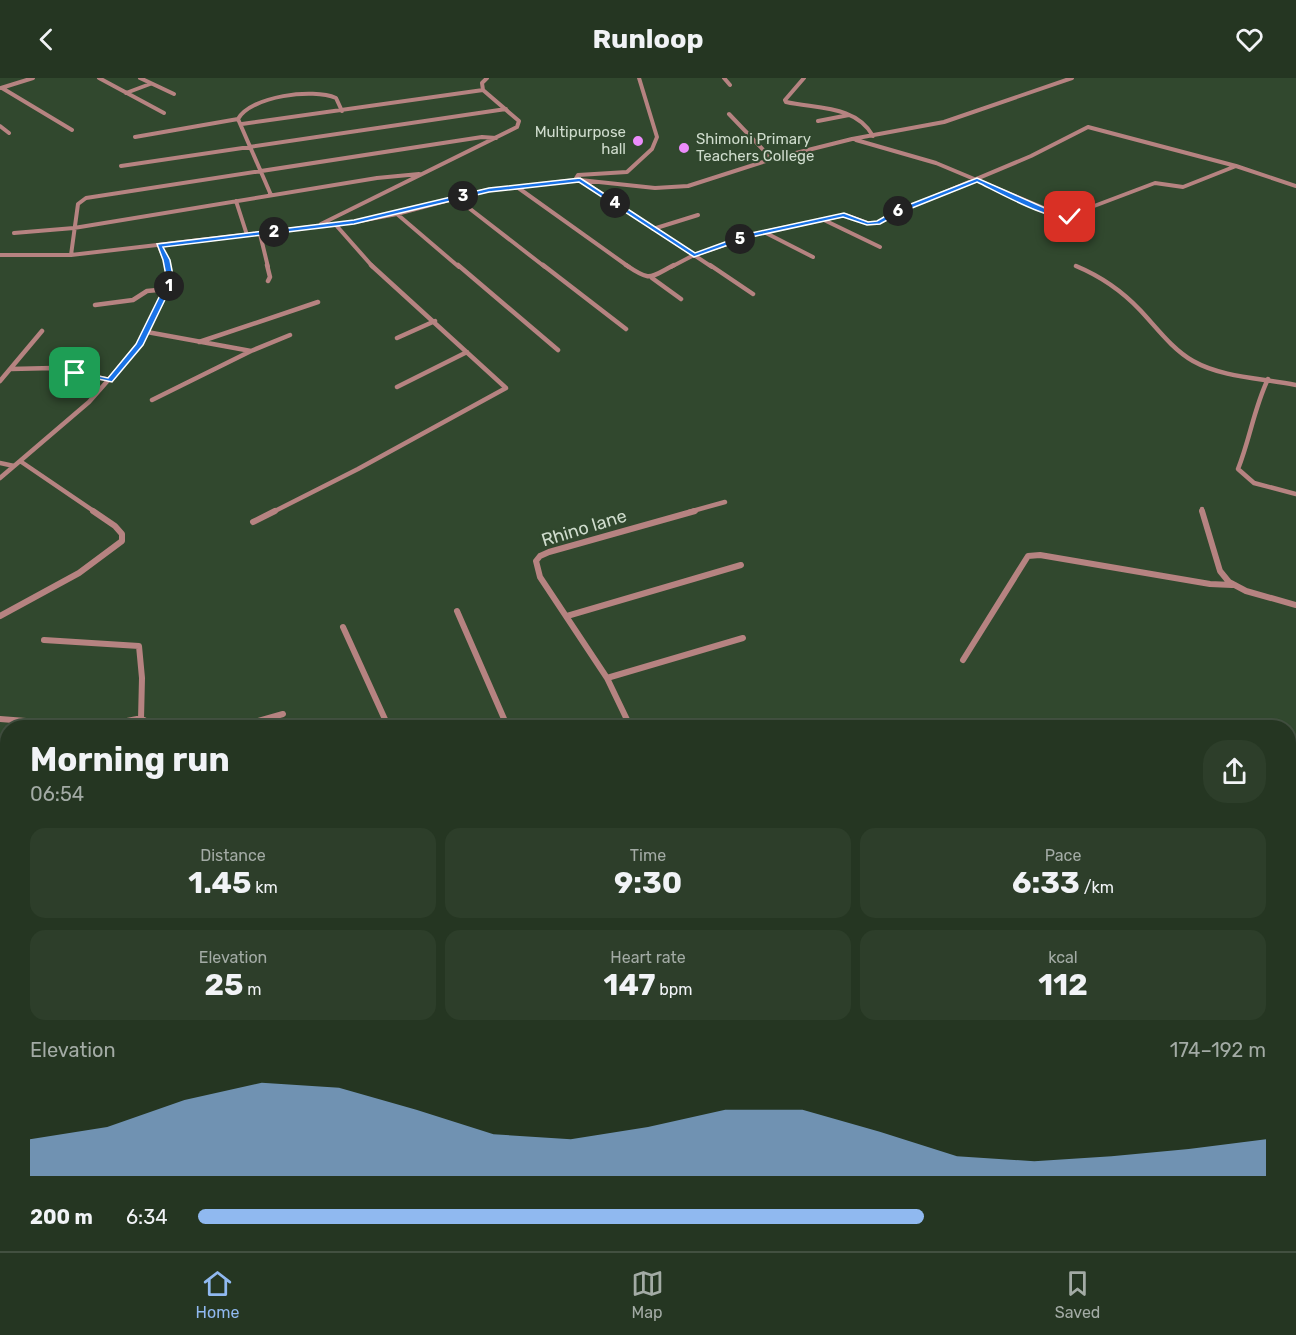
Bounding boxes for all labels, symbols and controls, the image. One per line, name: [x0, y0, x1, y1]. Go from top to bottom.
icon: back: [30, 23, 63, 56]
text: Runloop: [592, 23, 704, 55]
icon: heart: [1233, 23, 1266, 56]
place label: Multipurpose hall: [535, 123, 626, 158]
place label: Shimoni Primary Teachers College: [696, 130, 814, 165]
marker: Multipurpose hall: [631, 134, 645, 148]
marker: Shimoni Primary Teachers College: [677, 141, 691, 155]
pin: 3: [448, 181, 478, 211]
text: 3: [458, 186, 468, 205]
pin: 4: [600, 188, 630, 218]
pin: [1044, 191, 1095, 242]
text: 4: [610, 193, 620, 212]
pin: 6: [883, 196, 913, 226]
icon: check: [1053, 200, 1086, 233]
text: 6: [893, 201, 903, 220]
pin: 2: [259, 217, 289, 247]
text: 2: [269, 222, 279, 241]
pin: 5: [725, 224, 755, 254]
text: 5: [735, 229, 745, 248]
pin: 1: [154, 271, 184, 301]
text: 1: [165, 276, 173, 295]
pin: [49, 347, 100, 398]
icon: arrive: [58, 356, 91, 389]
street label: Rhino lane: [539, 505, 629, 551]
text: Morning run: [30, 740, 230, 779]
button: share: [1203, 740, 1266, 803]
text: 06:54: [30, 782, 84, 806]
text: Distance: [200, 846, 266, 865]
text: Time: [630, 846, 666, 865]
text: Pace: [1045, 846, 1081, 865]
text: 1.45: [188, 865, 251, 901]
text: 9:30: [614, 865, 682, 901]
text: 6:33: [1012, 865, 1080, 901]
text: km: [251, 878, 278, 897]
text: /km: [1080, 878, 1114, 897]
text: Elevation: [199, 948, 267, 967]
text: Heart rate: [610, 948, 686, 967]
text: kcal: [1048, 948, 1078, 967]
text: 25: [204, 967, 243, 1003]
text: 147: [603, 967, 655, 1003]
text: 112: [1038, 967, 1088, 1003]
text: m: [243, 980, 262, 999]
text: bpm: [655, 980, 693, 999]
text: Elevation: [30, 1038, 116, 1062]
text: 174–192 m: [1170, 1038, 1266, 1062]
text: 200 m: [30, 1205, 93, 1229]
text: 6:34: [126, 1205, 168, 1229]
tab: Home: [196, 1267, 239, 1322]
tab: Map: [631, 1267, 664, 1322]
tab: Saved: [1055, 1267, 1100, 1322]

